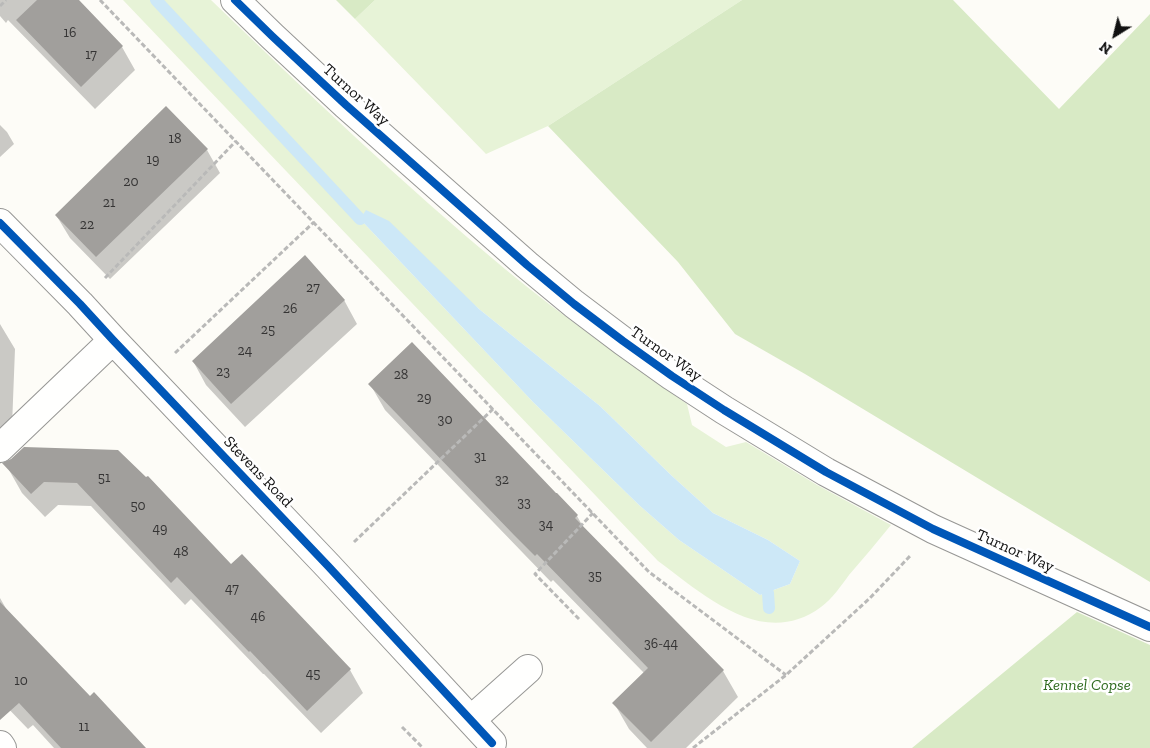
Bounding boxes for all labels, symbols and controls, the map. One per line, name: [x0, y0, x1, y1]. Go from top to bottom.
north arrow: [1090, 10, 1140, 60]
house number: 16: [64, 25, 76, 41]
text: N: [1097, 38, 1115, 58]
house number: 17: [85, 47, 97, 63]
street label: Turnor Way: [319, 60, 393, 130]
house number: 18: [169, 131, 181, 147]
house number: 19: [147, 152, 159, 168]
house number: 20: [123, 174, 139, 190]
house number: 21: [103, 195, 115, 211]
house number: 22: [80, 217, 94, 233]
house number: 27: [306, 280, 320, 296]
house number: 26: [283, 301, 297, 317]
house number: 25: [261, 322, 275, 338]
street label: Turnor Way: [626, 322, 706, 386]
house number: 24: [238, 343, 252, 359]
house number: 23: [216, 364, 230, 380]
house number: 28: [394, 367, 408, 383]
house number: 29: [417, 390, 431, 406]
house number: 30: [438, 412, 452, 428]
street label: Stevens Road: [219, 432, 297, 512]
house number: 31: [474, 449, 486, 465]
house number: 51: [98, 470, 110, 486]
house number: 32: [495, 472, 509, 488]
house number: 33: [517, 495, 531, 511]
house number: 50: [130, 498, 146, 514]
house number: 34: [539, 517, 553, 533]
house number: 49: [153, 521, 167, 537]
street label: Turnor Way: [973, 525, 1057, 577]
house number: 48: [173, 544, 189, 560]
house number: 35: [588, 568, 602, 584]
house number: 47: [225, 581, 239, 597]
house number: 46: [251, 609, 265, 625]
house number: 36-44: [644, 636, 678, 652]
house number: 45: [306, 666, 320, 682]
house number: 10: [14, 673, 28, 689]
park label: Kennel Copse: [1043, 675, 1131, 695]
house number: 11: [79, 719, 89, 735]

